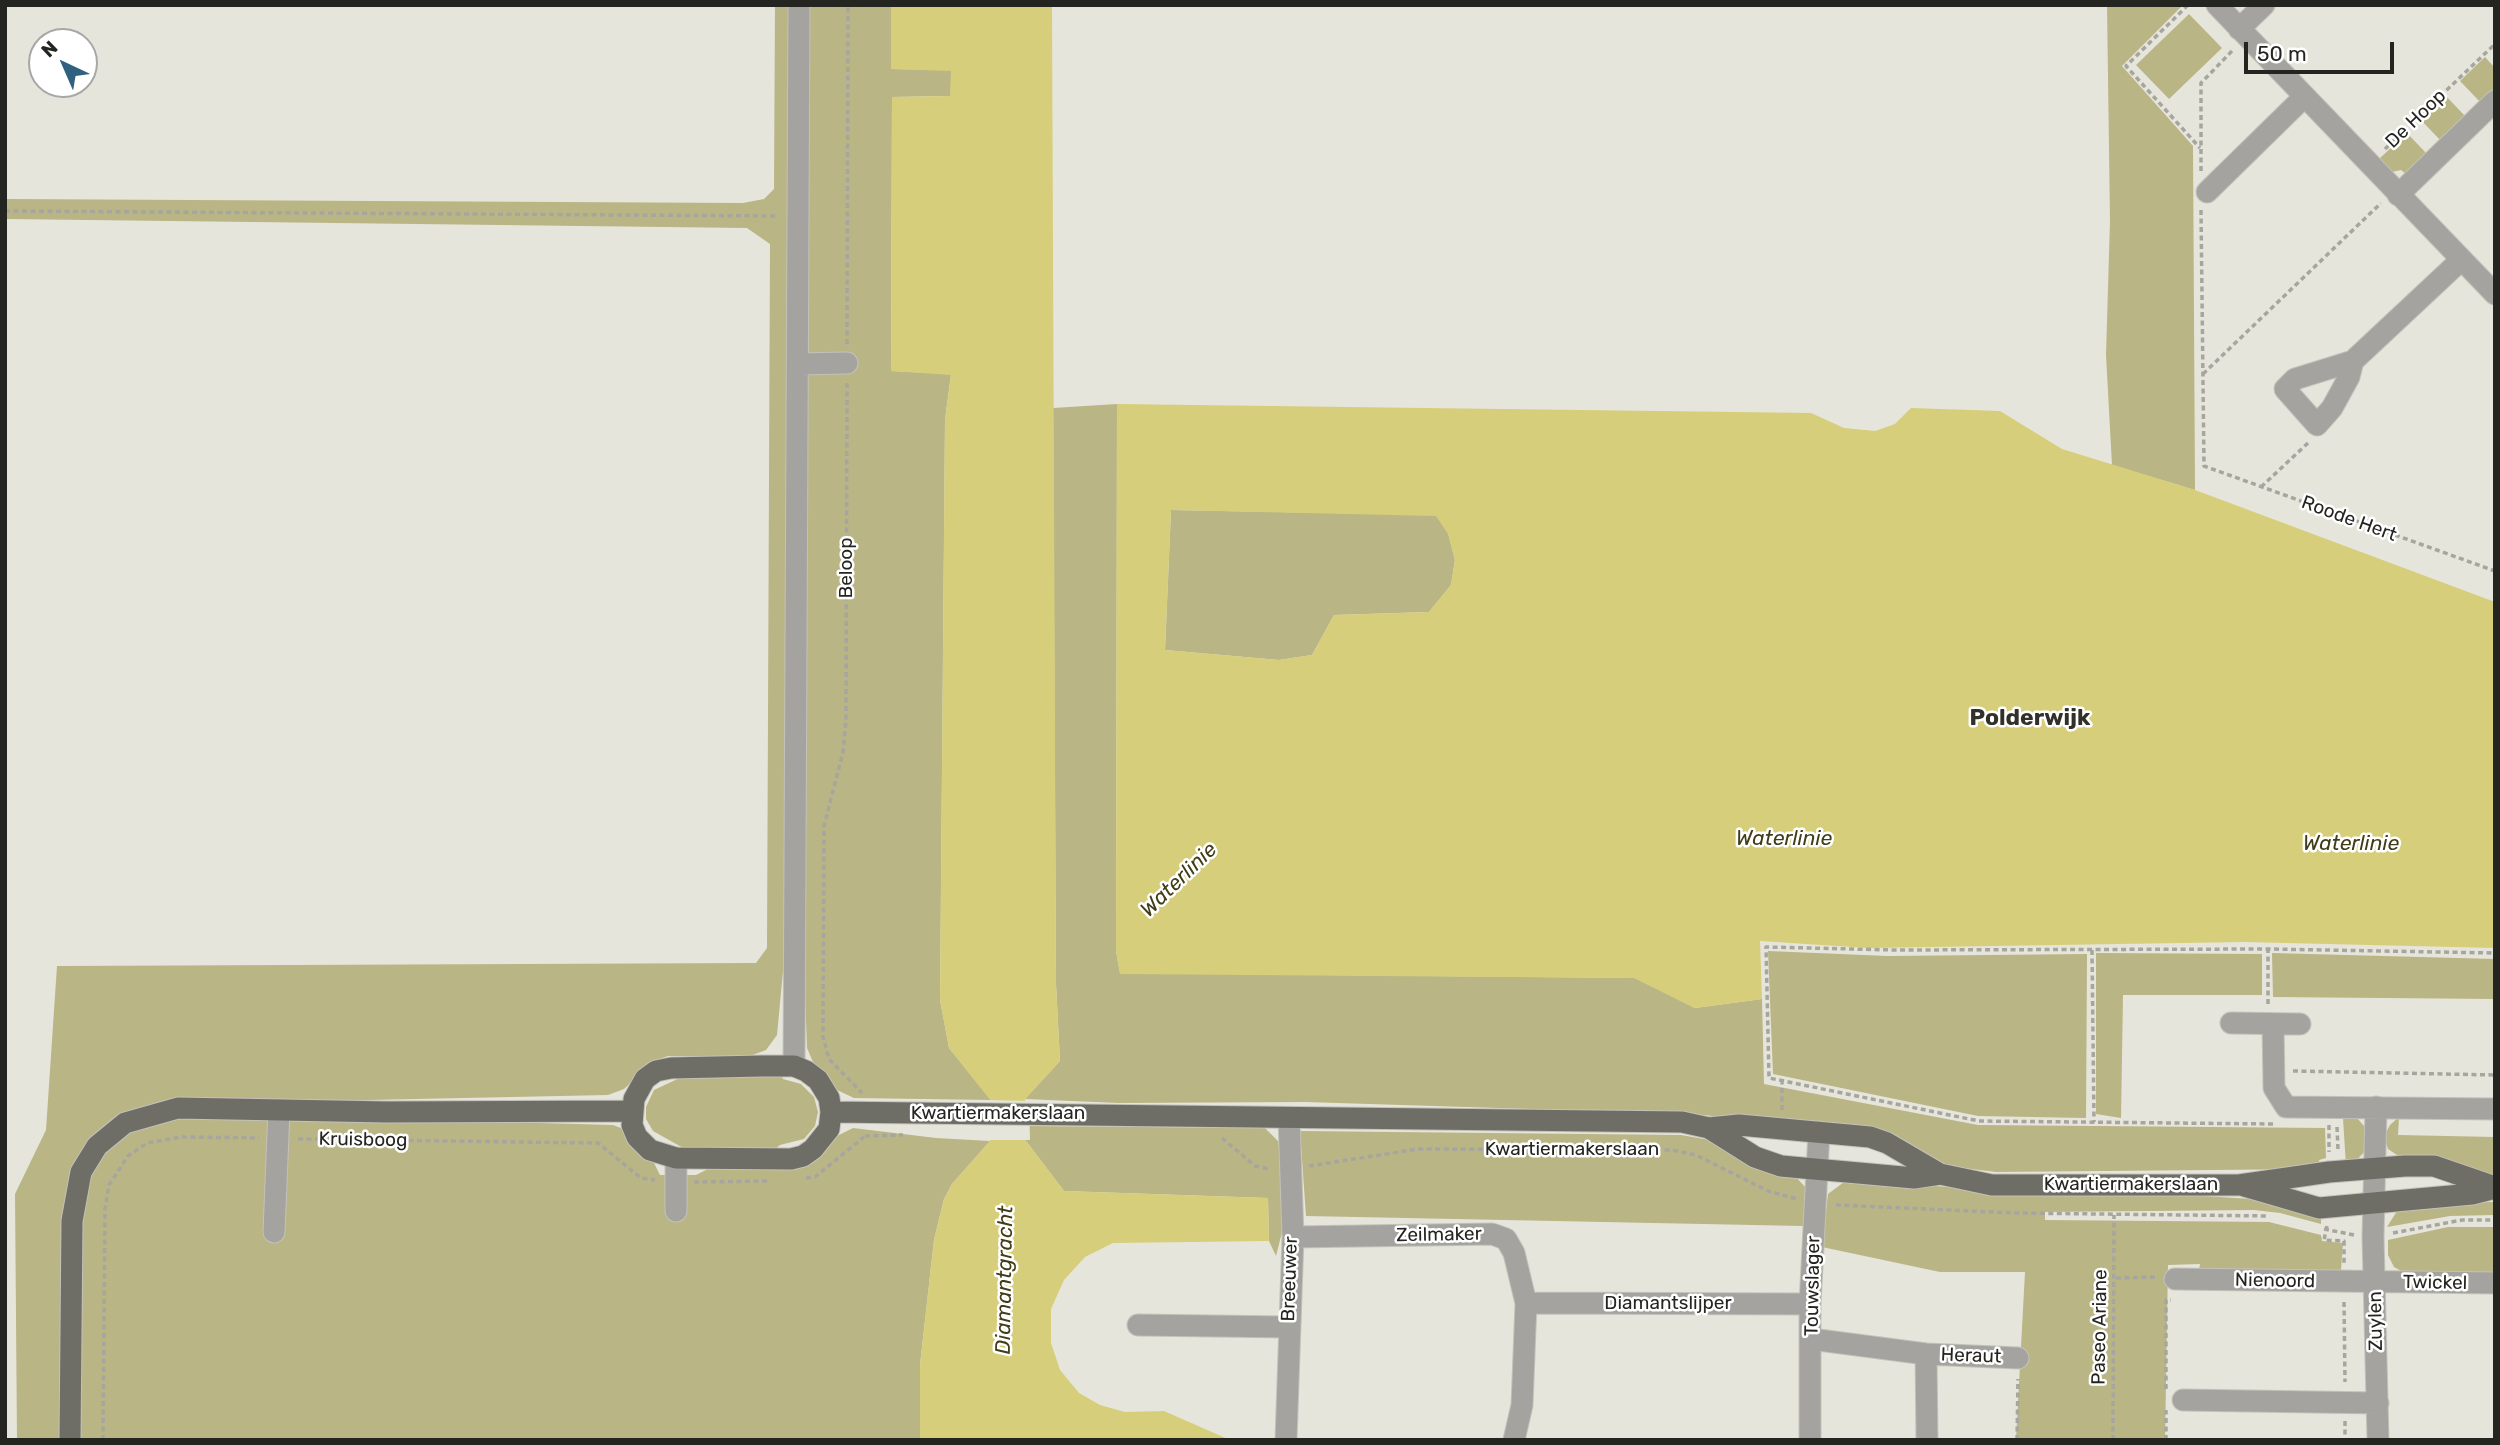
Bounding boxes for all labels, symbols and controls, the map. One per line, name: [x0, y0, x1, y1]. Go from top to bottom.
north arrow: [28, 28, 98, 98]
scale bar: [2248, 28, 2398, 72]
text: N: [37, 36, 62, 62]
text: 50 m: [2257, 41, 2307, 66]
street label: De Hoop: [2381, 85, 2451, 153]
street label: Roode Hert: [2298, 491, 2400, 547]
street label: Beloop: [836, 537, 858, 599]
district label: Polderwijk: [1970, 704, 2090, 732]
water label: Waterlinie: [1736, 826, 1832, 852]
water label: Waterlinie: [2303, 831, 2399, 857]
water label: Waterlinie: [1136, 837, 1222, 923]
street label: Kwartiermakerslaan: [911, 1103, 1085, 1125]
street label: Kruisboog: [318, 1128, 408, 1152]
street label: Kwartiermakerslaan: [1485, 1139, 1659, 1161]
street label: Kwartiermakerslaan: [2044, 1174, 2218, 1196]
water label: Diamantgracht: [991, 1206, 1019, 1354]
street label: Zeilmaker: [1396, 1223, 1482, 1247]
street label: Breeuwer: [1277, 1236, 1303, 1322]
street label: Touwslager: [1801, 1236, 1825, 1336]
street label: Paseo Ariane: [2088, 1269, 2112, 1385]
street label: Nienoord: [2235, 1269, 2315, 1293]
street label: Twickel: [2403, 1271, 2467, 1295]
street label: Zuylen: [2364, 1291, 2388, 1351]
street label: Diamantslijper: [1604, 1293, 1732, 1315]
street label: Heraut: [1940, 1344, 2002, 1368]

